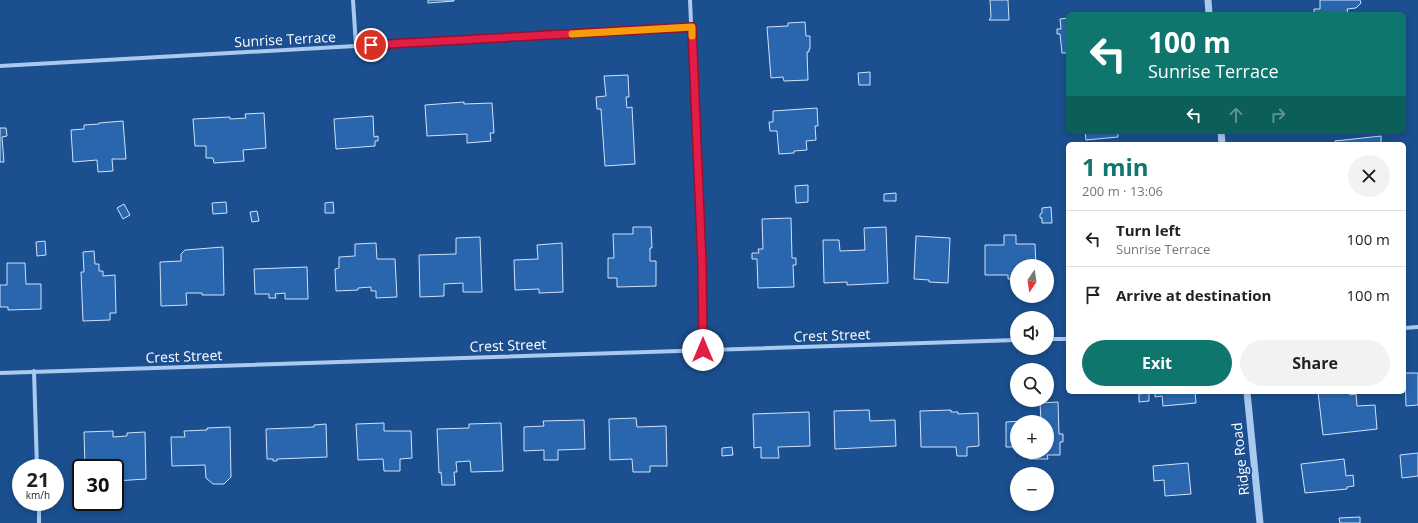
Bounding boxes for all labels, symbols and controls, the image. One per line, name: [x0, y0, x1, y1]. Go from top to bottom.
text: 100 m: [1148, 23, 1231, 61]
street label: Sunrise Terrace: [234, 27, 336, 51]
pin: [354, 28, 388, 62]
icon: left: [1082, 28, 1134, 80]
icon: arrive: [360, 34, 382, 56]
text: Sunrise Terrace: [1148, 59, 1279, 83]
icon: left: [1183, 104, 1205, 126]
icon: ahead: [1225, 104, 1247, 126]
icon: right: [1267, 104, 1289, 126]
text: 1 min: [1082, 150, 1149, 183]
button: close: [1348, 155, 1390, 197]
text: 200 m · 13:06: [1082, 182, 1163, 200]
text: Turn left: [1116, 220, 1181, 240]
icon: left: [1082, 228, 1104, 250]
text: 100 m: [1346, 229, 1390, 249]
text: Sunrise Terrace: [1116, 240, 1210, 258]
north arrow: [1010, 259, 1054, 303]
map controls: [1010, 259, 1054, 511]
icon: arrive: [1082, 284, 1104, 306]
text: Arrive at destination: [1116, 285, 1271, 305]
text: 100 m: [1346, 285, 1390, 305]
button: sound: [1010, 311, 1054, 355]
street label: Crest Street: [793, 324, 871, 346]
position arrow: [682, 329, 724, 371]
street label: Crest Street: [469, 334, 547, 356]
button: Exit: [1082, 340, 1232, 386]
button: Share: [1240, 340, 1390, 386]
street label: Crest Street: [145, 345, 223, 367]
button: search: [1010, 363, 1054, 407]
button: +: [1010, 415, 1054, 459]
street label: Ridge Road: [1227, 422, 1253, 496]
speed limit sign: 30: [72, 459, 124, 511]
text: 21: [27, 466, 49, 493]
button: −: [1010, 467, 1054, 511]
text: km/h: [26, 488, 50, 502]

